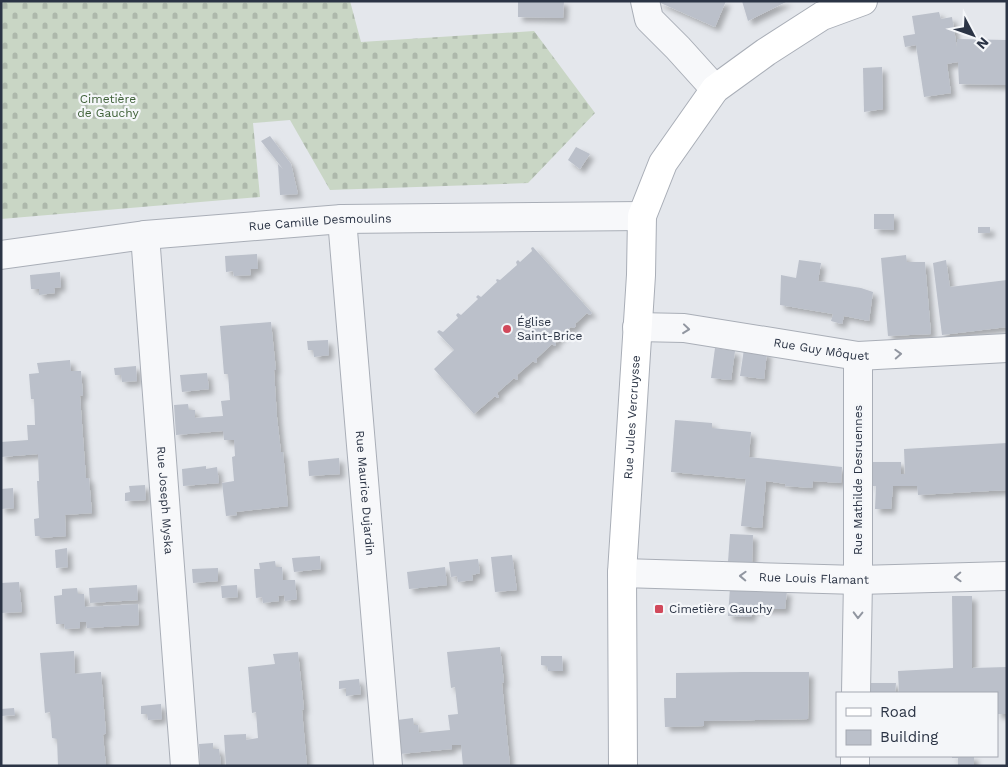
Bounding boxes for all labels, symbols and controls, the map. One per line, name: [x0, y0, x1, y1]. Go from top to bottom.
north arrow: [948, 10, 998, 60]
text: N: [973, 34, 992, 53]
park label: Cimetière de Gauchy: [77, 92, 140, 120]
street label: Rue Camille Desmoulins: [248, 212, 392, 234]
place label: Église Saint-Brice: [517, 315, 583, 343]
marker: Église Saint-Brice: [501, 323, 513, 335]
one-way arrow: [682, 323, 690, 334]
street label: Rue Guy Môquet: [772, 336, 869, 363]
one-way arrow: [895, 349, 903, 360]
street label: Rue Jules Vercruysse: [621, 355, 643, 480]
street label: Rue Mathilde Desruennes: [851, 405, 865, 555]
street label: Rue Maurice Dujardin: [353, 430, 377, 556]
street label: Rue Joseph Myska: [154, 446, 176, 555]
street label: Rue Louis Flamant: [759, 570, 869, 587]
one-way arrow: [739, 571, 746, 581]
one-way arrow: [954, 572, 962, 582]
place label: Cimetière Gauchy: [669, 602, 773, 616]
marker: Cimetière Gauchy: [653, 603, 665, 615]
one-way arrow: [853, 612, 863, 619]
legend: [836, 692, 998, 757]
text: Road: [880, 703, 917, 721]
text: Building: [880, 728, 938, 746]

